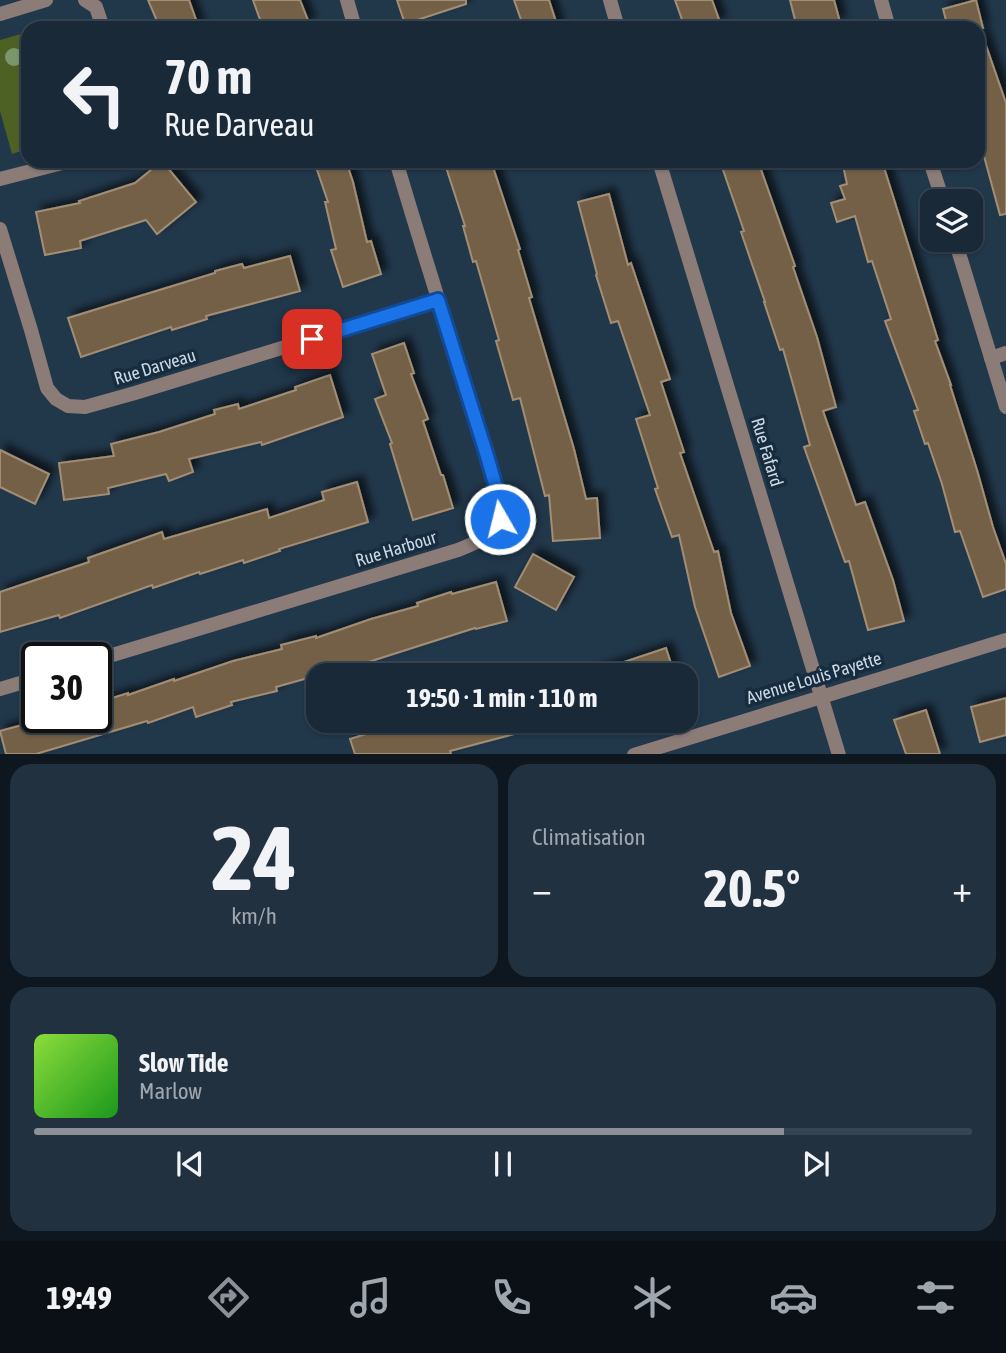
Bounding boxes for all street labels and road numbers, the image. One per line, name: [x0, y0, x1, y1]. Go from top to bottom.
street label: Rue Darveau: [111, 344, 198, 389]
street label: Rue Fafard: [747, 415, 788, 489]
street label: Rue Harbour: [353, 526, 439, 571]
street label: Avenue Louis Payette: [744, 647, 884, 708]

